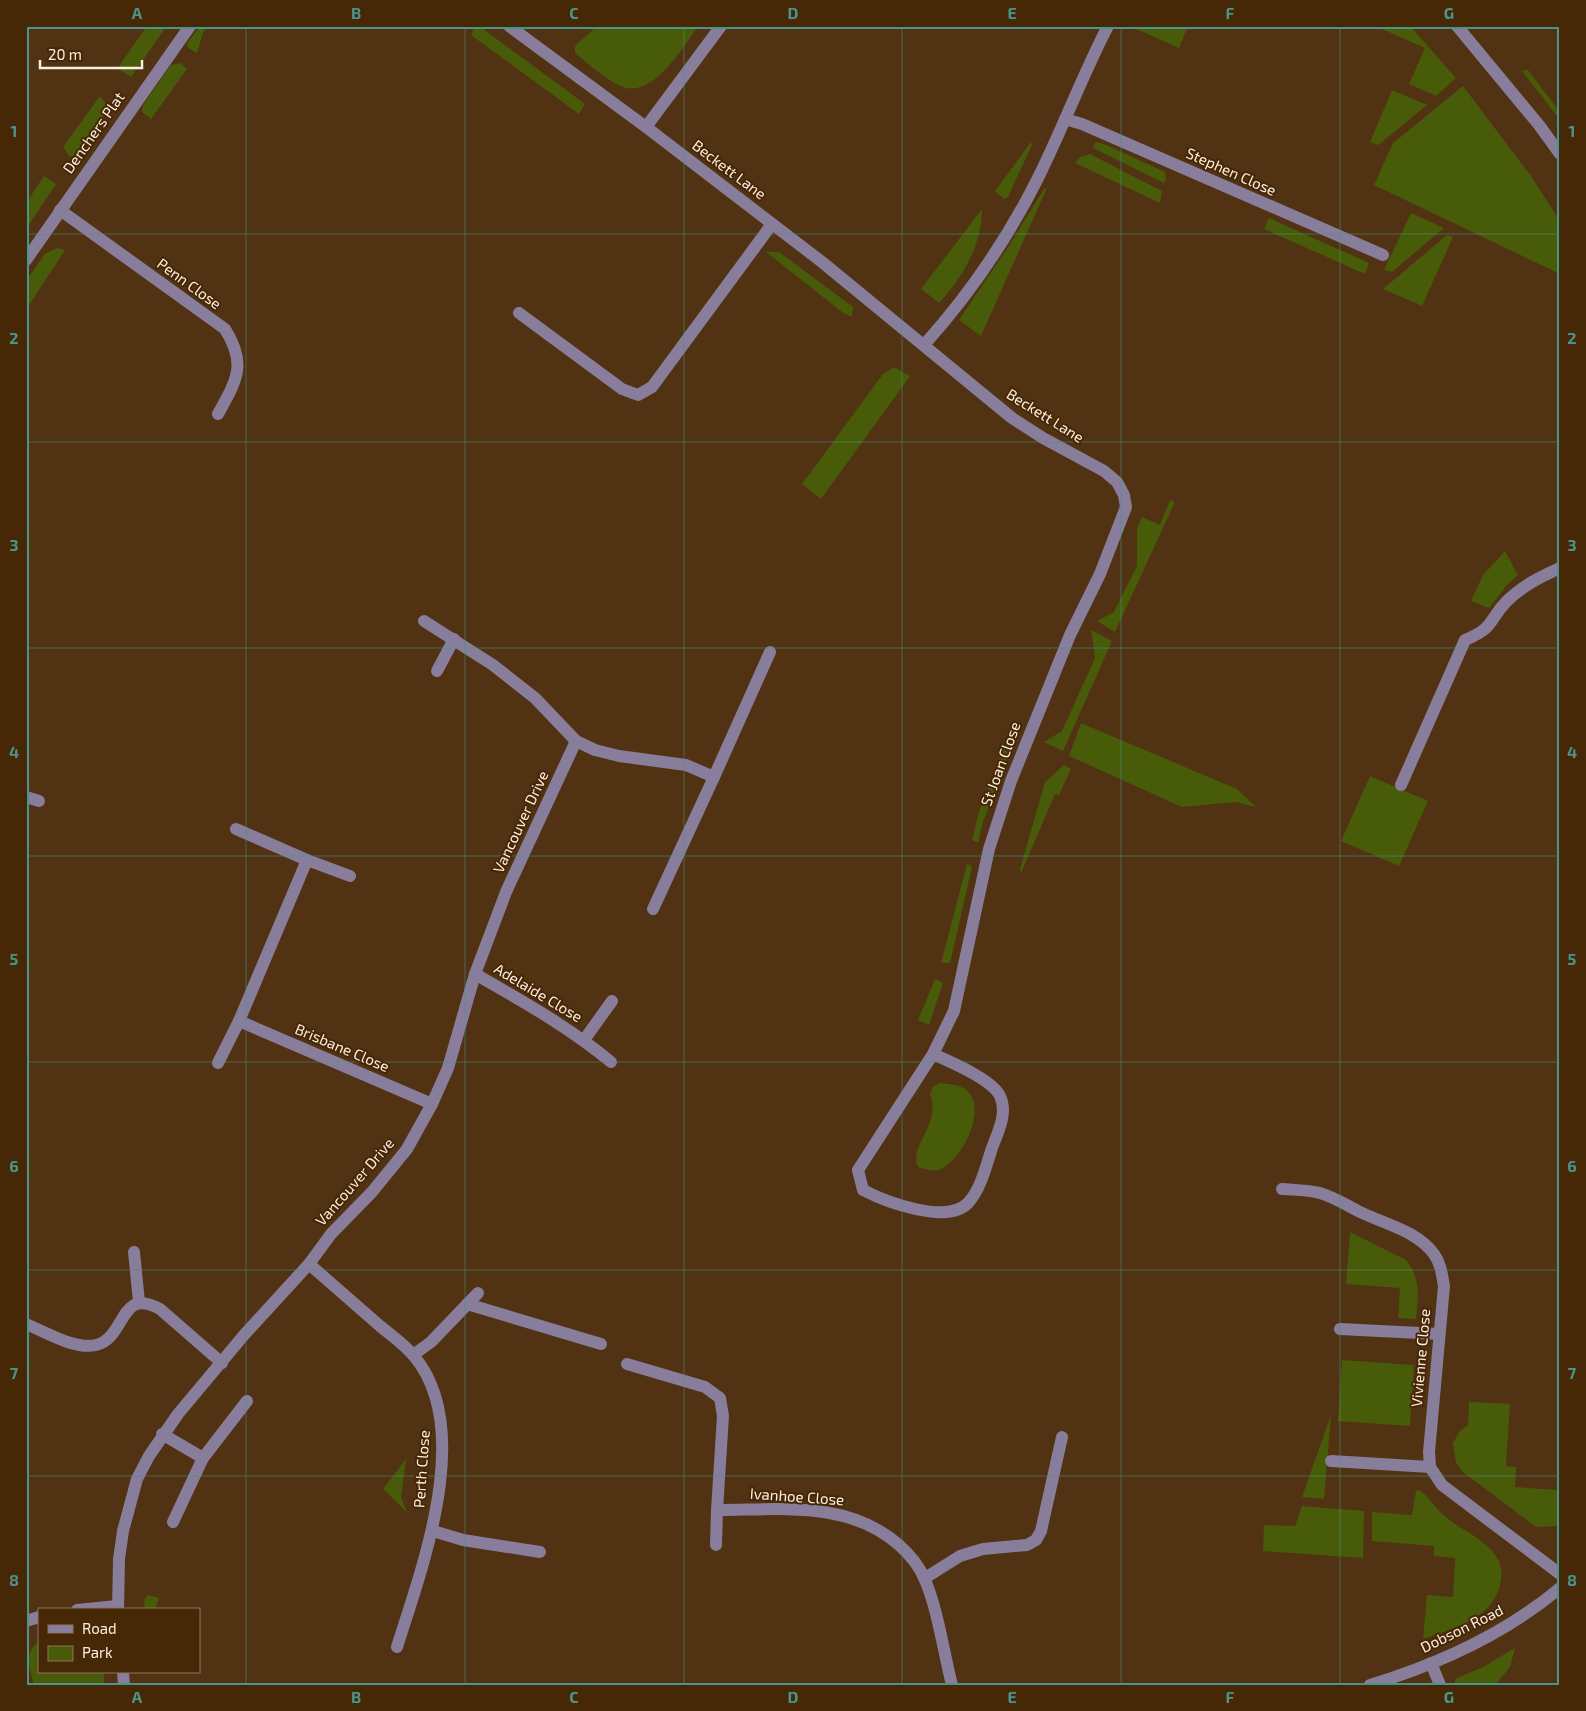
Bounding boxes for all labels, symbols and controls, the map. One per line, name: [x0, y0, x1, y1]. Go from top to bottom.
text: A: [132, 3, 143, 22]
text: B: [351, 3, 361, 22]
text: C: [569, 3, 579, 22]
text: D: [788, 3, 799, 22]
text: E: [1007, 3, 1017, 22]
text: F: [1226, 3, 1235, 22]
text: G: [1444, 3, 1454, 22]
scale bar: [40, 38, 142, 70]
text: 20 m: [48, 45, 82, 63]
street label: Denchers Plat: [59, 88, 128, 177]
text: 1: [11, 121, 17, 140]
text: 1: [1569, 121, 1575, 140]
street label: Beckett Lane: [689, 136, 770, 203]
street label: Stephen Close: [1184, 143, 1279, 199]
street label: Penn Close: [154, 254, 225, 312]
text: 2: [9, 328, 19, 347]
text: 2: [1567, 328, 1577, 347]
street label: Beckett Lane: [1004, 384, 1087, 446]
text: 3: [9, 535, 19, 554]
text: 3: [1567, 535, 1577, 554]
street label: St Joan Close: [977, 719, 1024, 808]
text: 4: [9, 742, 19, 761]
text: 4: [1567, 742, 1577, 761]
street label: Vancouver Drive: [489, 768, 552, 875]
text: 5: [10, 949, 19, 968]
text: 5: [1568, 949, 1577, 968]
street label: Adelaide Close: [491, 959, 586, 1026]
street label: Brisbane Close: [292, 1019, 392, 1075]
street label: Vancouver Drive: [311, 1134, 397, 1229]
text: 6: [9, 1156, 19, 1175]
text: 6: [1567, 1156, 1577, 1175]
street label: Vivienne Close: [1407, 1308, 1433, 1408]
text: 7: [10, 1363, 19, 1382]
text: 7: [1568, 1363, 1577, 1382]
street label: Perth Close: [409, 1429, 433, 1508]
street label: Ivanhoe Close: [749, 1484, 845, 1508]
text: 8: [9, 1570, 19, 1589]
text: 8: [1567, 1570, 1577, 1589]
street label: Dobson Road: [1417, 1600, 1506, 1656]
legend: [38, 1608, 200, 1674]
text: Road: [82, 1619, 117, 1637]
text: Park: [82, 1643, 113, 1661]
text: A: [132, 1687, 143, 1706]
text: B: [351, 1687, 361, 1706]
text: C: [569, 1687, 579, 1706]
text: D: [788, 1687, 799, 1706]
text: E: [1007, 1687, 1017, 1706]
text: F: [1226, 1687, 1235, 1706]
text: G: [1444, 1687, 1454, 1706]

